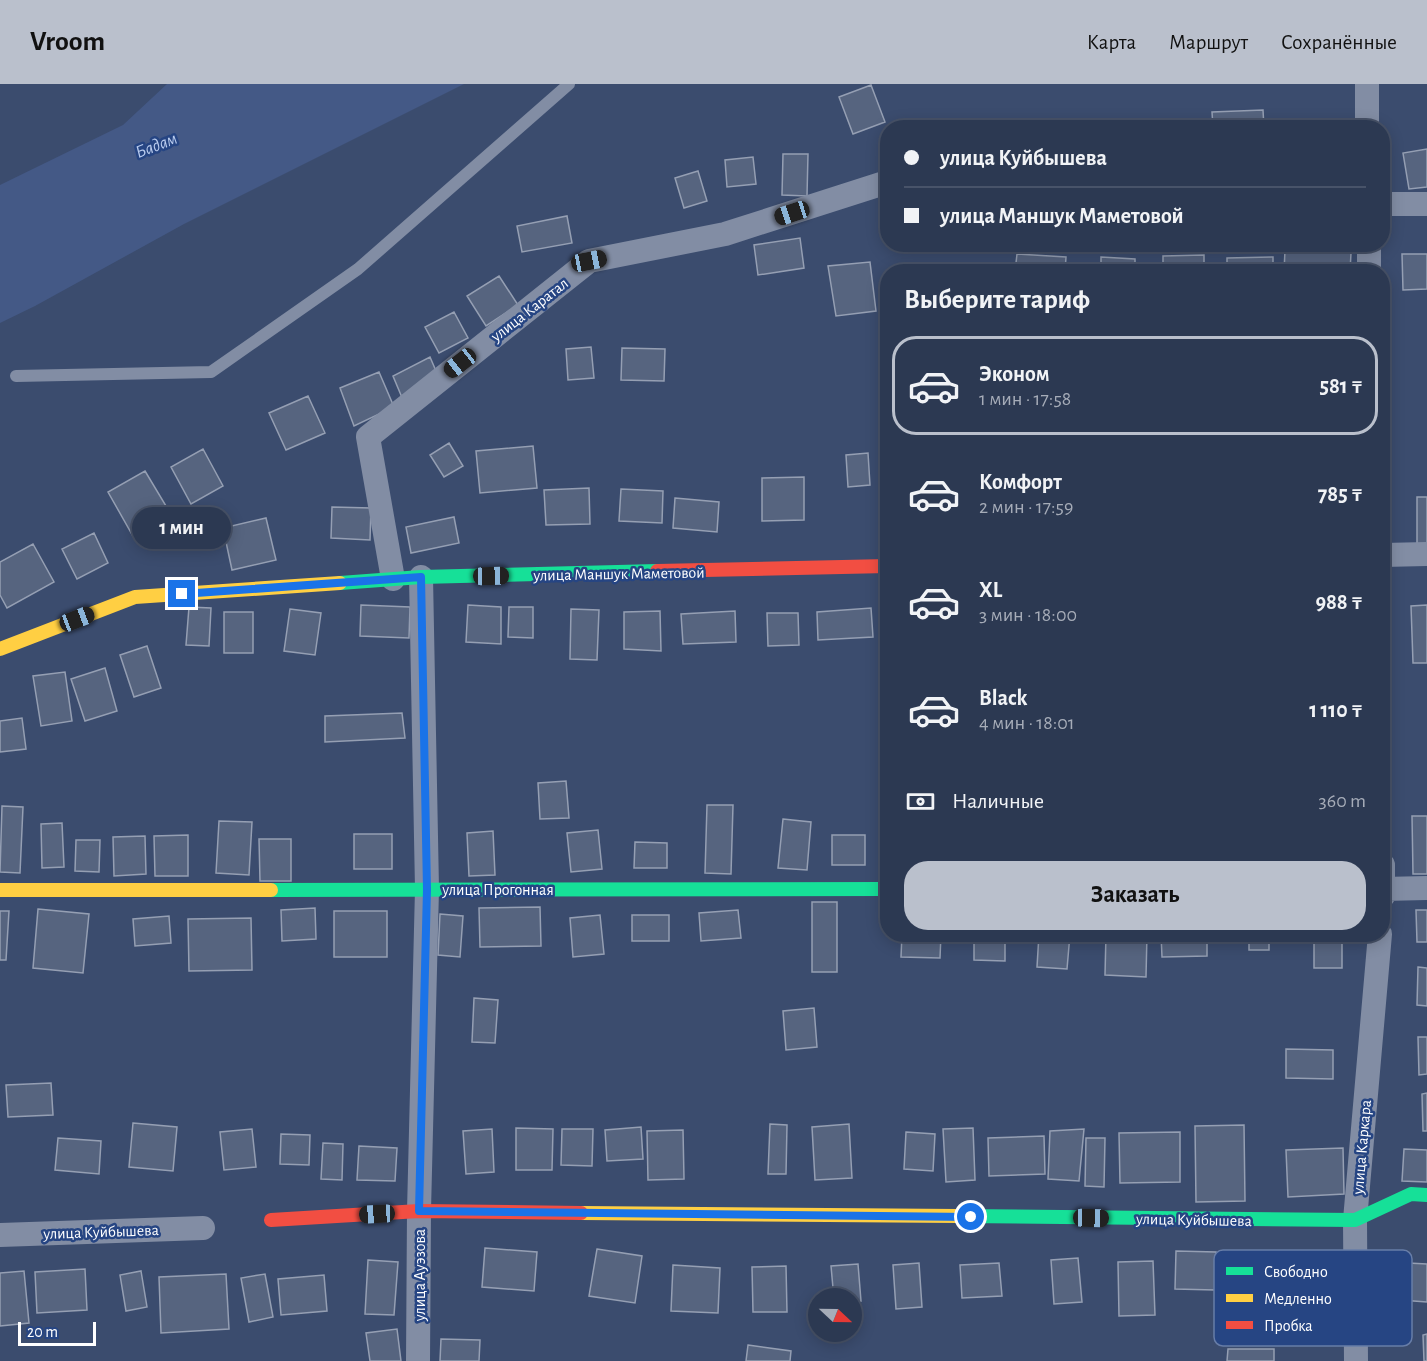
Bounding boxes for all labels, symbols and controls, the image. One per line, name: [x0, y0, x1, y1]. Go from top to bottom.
text: Vroom: [30, 28, 105, 56]
text: Карта: [1087, 32, 1136, 53]
text: Маршрут: [1169, 32, 1248, 53]
text: Сохранённые: [1281, 32, 1397, 53]
water label: Бадам: [133, 130, 180, 162]
text: улица Куйбышева: [940, 147, 1107, 169]
car: [772, 199, 812, 227]
text: улица Маншук Маметовой: [940, 205, 1184, 227]
car: [570, 249, 608, 273]
street label: улица Каратал: [487, 275, 572, 346]
text: Выберите тариф: [904, 286, 1090, 313]
car: [440, 345, 480, 381]
icon: car: [907, 359, 961, 413]
text: Эконом: [979, 363, 1050, 385]
text: 581 ₸: [1319, 375, 1363, 397]
text: 1 мин · 17:58: [979, 389, 1071, 409]
icon: car: [907, 467, 961, 521]
text: Комфорт: [979, 471, 1062, 493]
text: 785 ₸: [1318, 483, 1363, 505]
text: 2 мин · 17:59: [979, 497, 1073, 517]
callout: 1 мин: [132, 507, 231, 549]
text: 1 мин: [159, 518, 204, 538]
street label: улица Маншук Маметовой: [532, 565, 705, 585]
car: [473, 567, 509, 585]
icon: car: [907, 575, 961, 629]
text: XL: [979, 579, 1002, 601]
route end: [168, 580, 195, 607]
text: 988 ₸: [1315, 591, 1363, 613]
car: [57, 604, 97, 634]
text: 3 мин · 18:00: [979, 605, 1077, 625]
icon: car: [907, 683, 961, 737]
text: Black: [979, 687, 1027, 709]
text: 1 110 ₸: [1309, 699, 1363, 721]
text: 4 мин · 18:01: [979, 713, 1075, 733]
icon: cash: [904, 785, 937, 818]
text: Наличные: [952, 790, 1044, 812]
text: 360 m: [1319, 791, 1366, 811]
button: Заказать: [904, 861, 1366, 930]
street label: улица Прогонная: [441, 882, 554, 899]
street label: улица Каркара: [1350, 1099, 1375, 1196]
route start: [957, 1203, 984, 1230]
car: [359, 1204, 395, 1224]
car: [1073, 1209, 1109, 1227]
street label: улица Куйбышева: [1135, 1211, 1252, 1230]
street label: улица Куйбышева: [42, 1222, 159, 1243]
street label: улица Ауэзова: [412, 1229, 429, 1322]
legend: [1214, 1250, 1412, 1346]
text: Свободно: [1264, 1264, 1328, 1280]
north arrow: [808, 1288, 862, 1342]
map controls: [808, 1288, 862, 1342]
text: Медленно: [1264, 1291, 1332, 1307]
text: Пробка: [1264, 1318, 1313, 1334]
scale bar: [18, 1319, 96, 1346]
text: 20 m: [27, 1324, 58, 1340]

